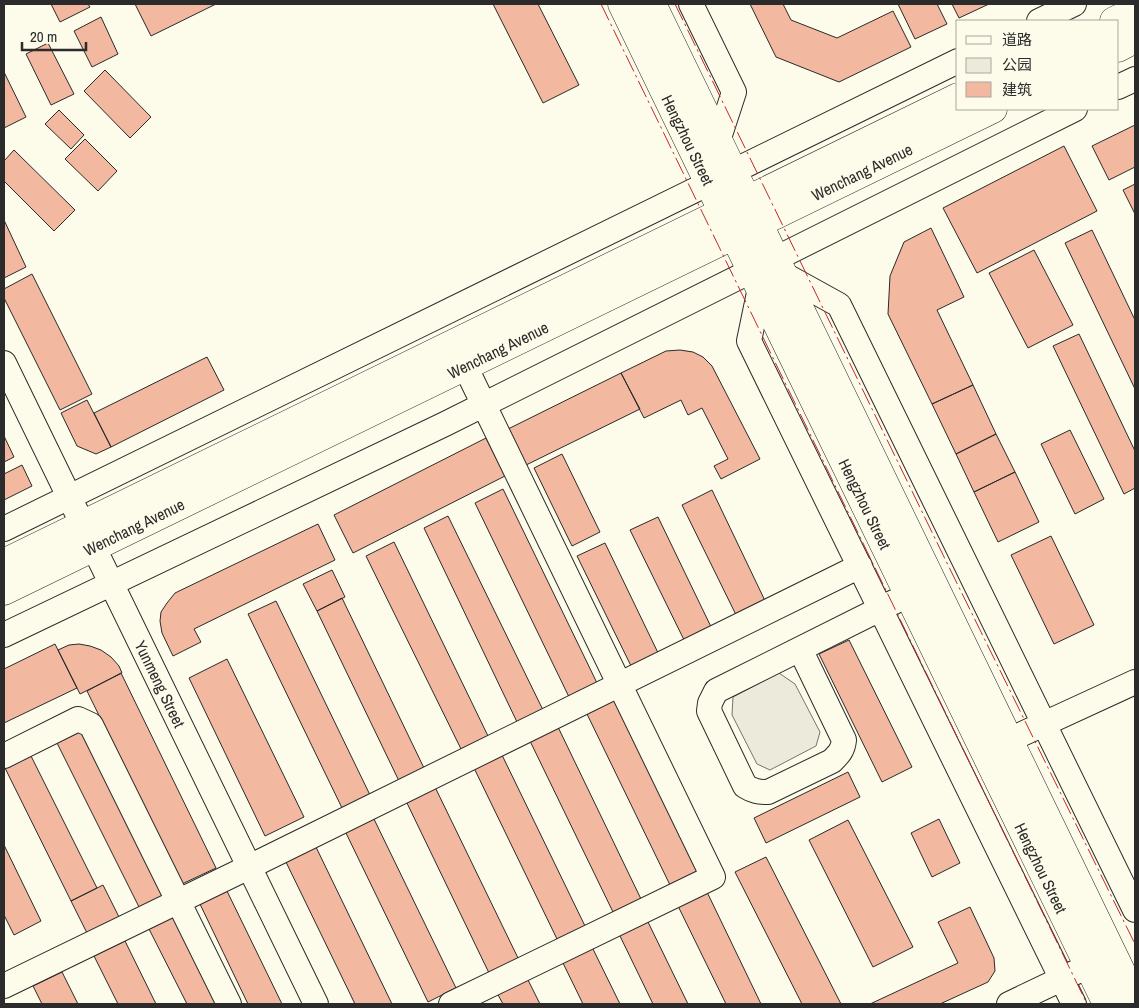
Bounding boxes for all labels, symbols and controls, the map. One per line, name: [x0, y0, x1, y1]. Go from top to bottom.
scale bar: [22, 20, 86, 52]
legend: [956, 20, 1119, 110]
text: 20 m: [30, 26, 57, 47]
text: 道路: [1002, 29, 1032, 50]
text: 公园: [1002, 54, 1032, 75]
text: 建筑: [1002, 79, 1032, 100]
street label: Hengzhou Street: [657, 91, 720, 189]
street label: Wenchang Avenue: [808, 138, 916, 206]
street label: Wenchang Avenue: [444, 316, 552, 384]
street label: Hengzhou Street: [834, 455, 897, 553]
street label: Wenchang Avenue: [80, 493, 188, 561]
street label: Yunmeng Street: [129, 637, 191, 731]
street label: Hengzhou Street: [1010, 819, 1073, 917]

